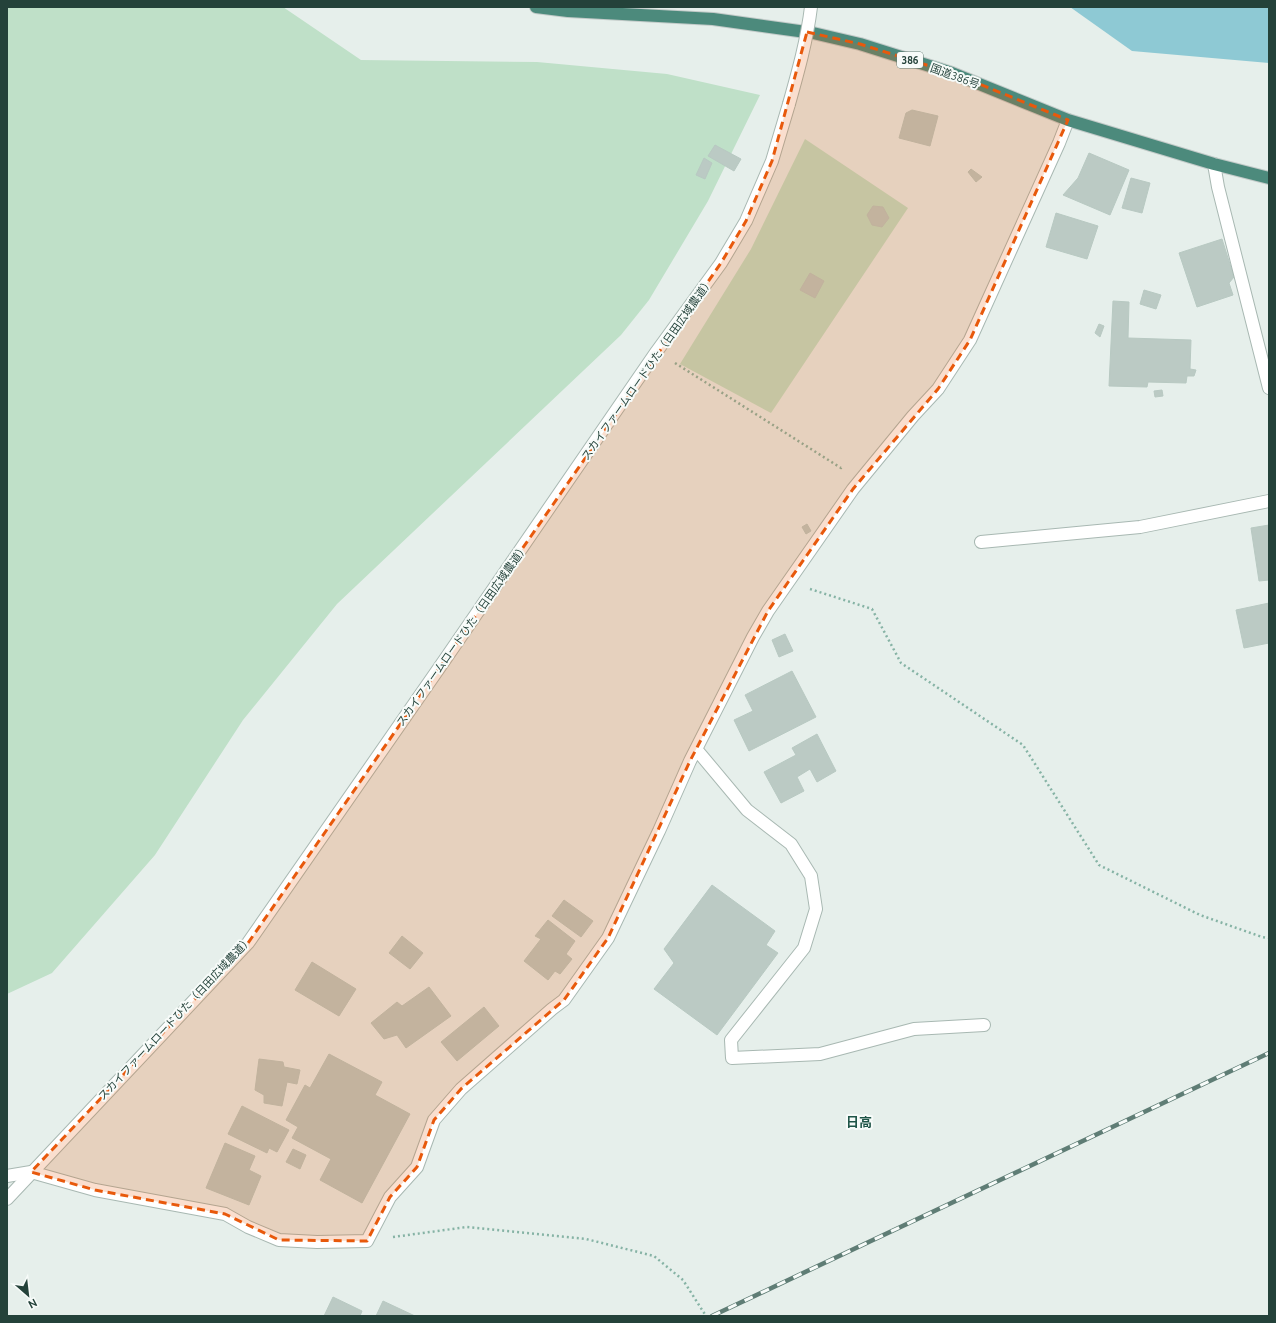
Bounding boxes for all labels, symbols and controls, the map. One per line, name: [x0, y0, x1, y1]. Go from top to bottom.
road number: 386: [897, 52, 923, 68]
street label: 国道386号: [929, 62, 981, 90]
street label: スカイファームロードひた（日田広域農道）: [579, 276, 715, 462]
street label: スカイファームロードひた（日田広域農道）: [394, 542, 530, 728]
street label: スカイファームロードひた（日田広域農道）: [96, 934, 254, 1102]
district label: 日高: [846, 1115, 872, 1129]
north arrow: [8, 1275, 48, 1315]
text: N: [26, 1297, 39, 1311]

